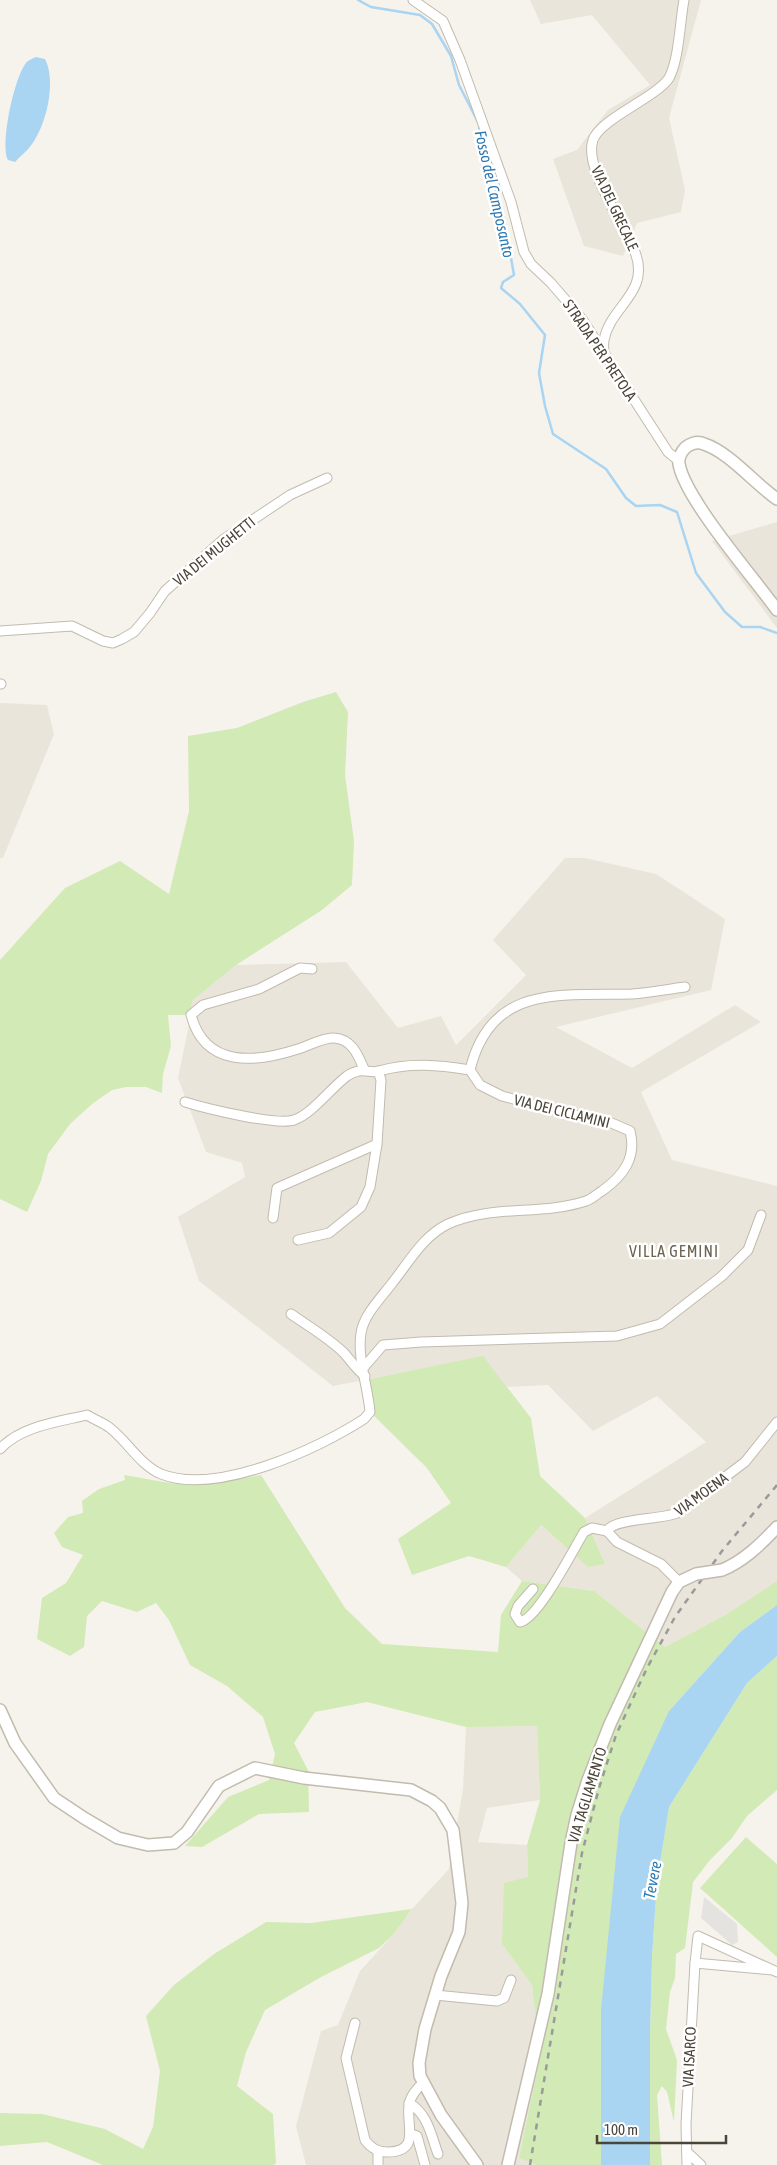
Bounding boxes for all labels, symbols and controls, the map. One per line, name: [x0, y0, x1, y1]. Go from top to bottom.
water label: Fosso del Camposanto: [471, 129, 518, 260]
street label: VIA DEL GRECALE: [588, 163, 642, 254]
street label: STRADA PER PRETOLA: [560, 296, 640, 404]
street label: VIA DEI MUGHETTI: [170, 513, 258, 589]
street label: VIA DEI CICLAMINI: [512, 1091, 612, 1131]
district label: VILLA GEMINI: [629, 1242, 719, 1260]
street label: VIA MOENA: [671, 1469, 732, 1519]
street label: VIA TAGLIAMENTO: [564, 1745, 610, 1845]
water label: Tevere: [640, 1859, 664, 1901]
street label: VIA ISARCO: [679, 2026, 699, 2088]
scale bar: [597, 2112, 726, 2144]
text: 100 m: [604, 2121, 638, 2138]

